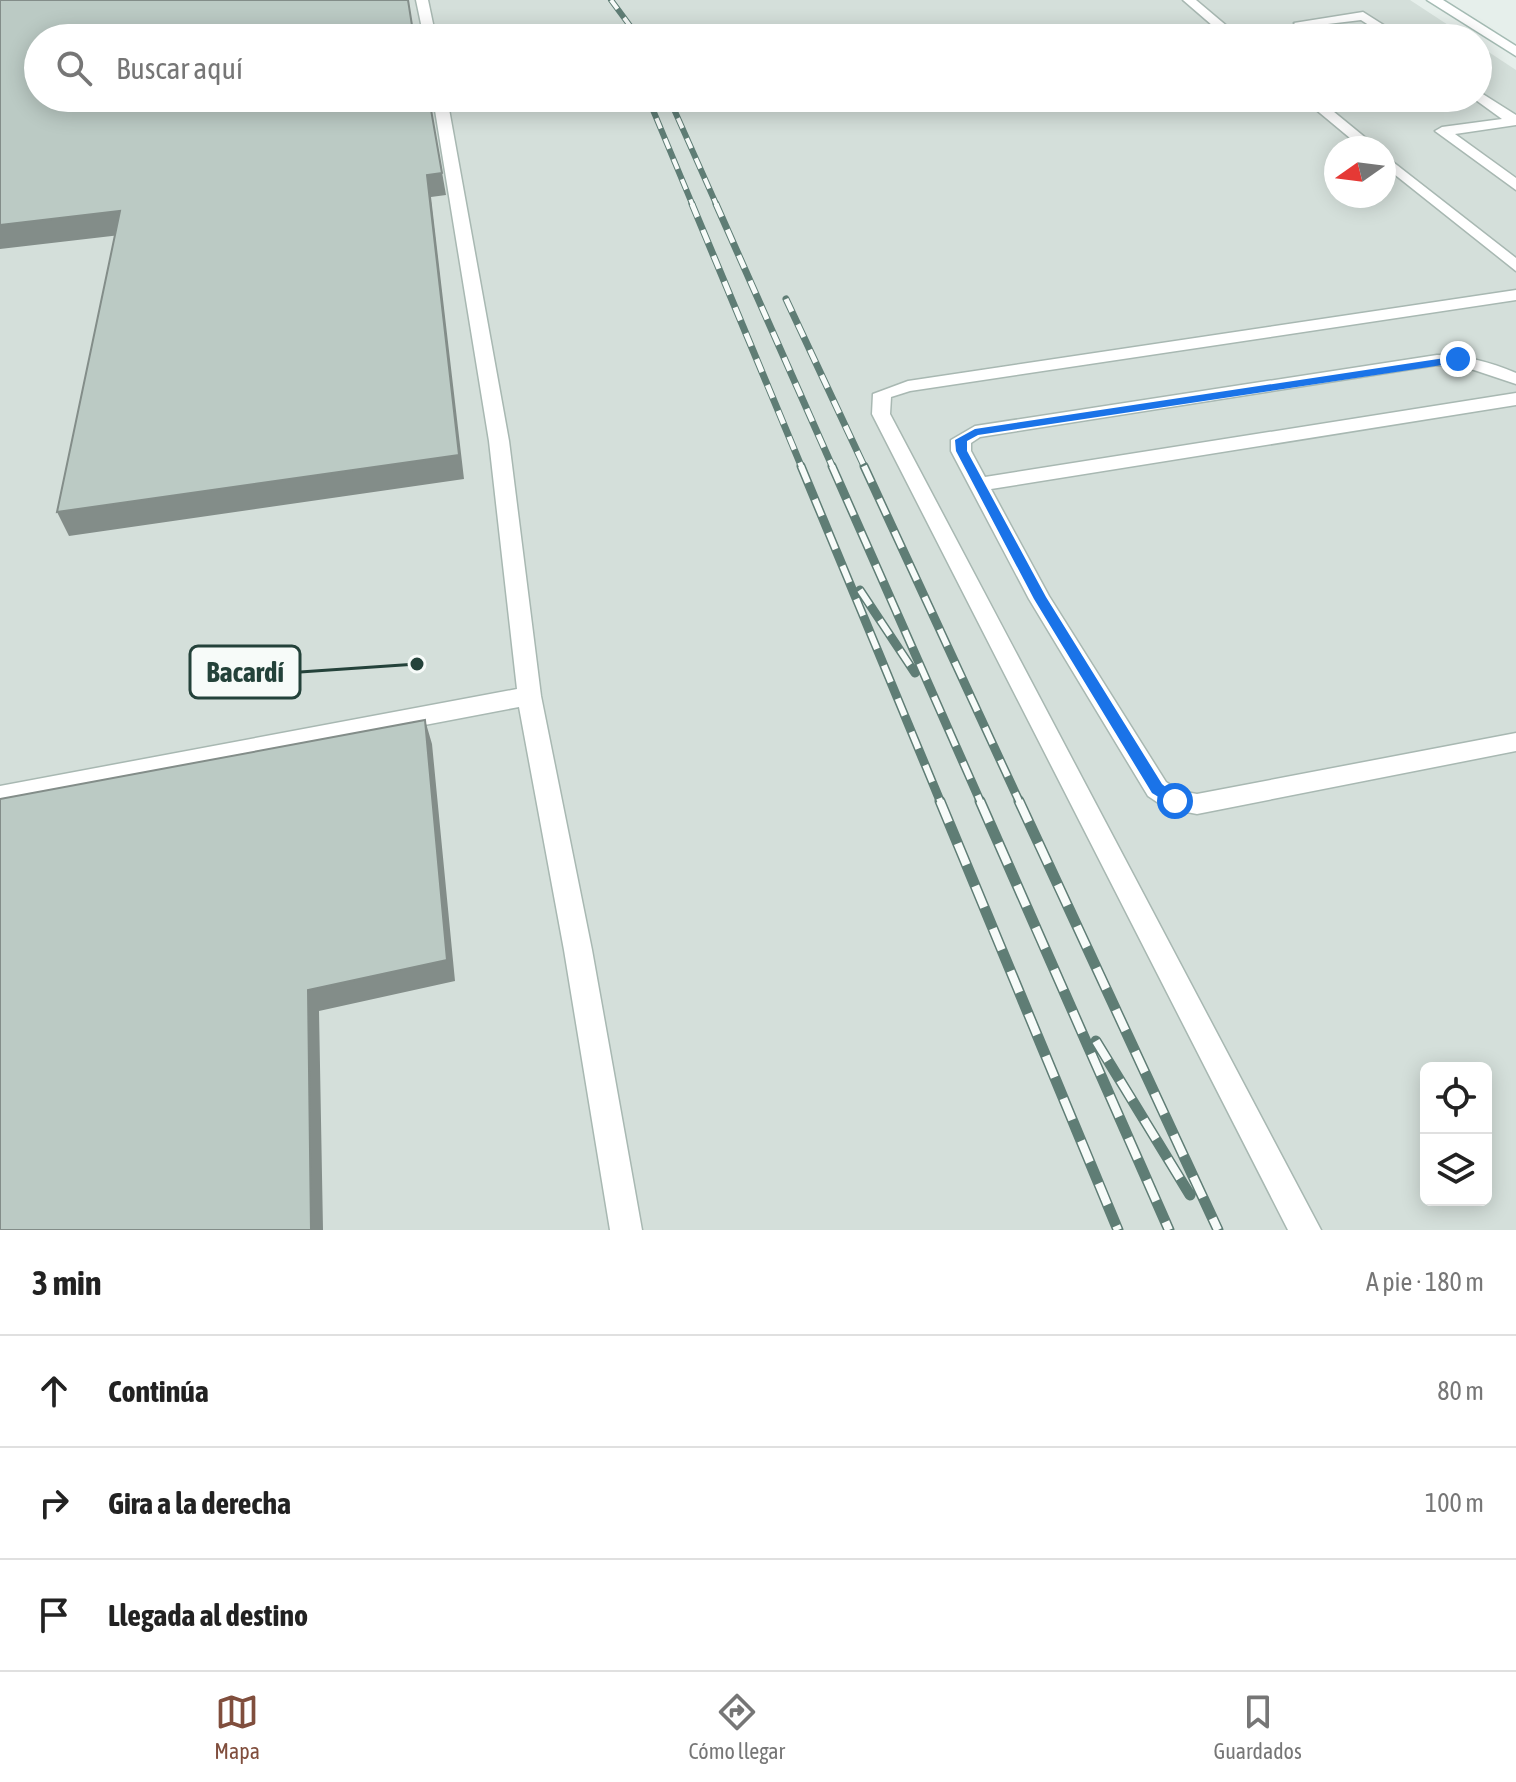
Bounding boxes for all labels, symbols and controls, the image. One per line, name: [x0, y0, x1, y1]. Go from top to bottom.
search box: [24, 24, 1492, 112]
icon: search: [52, 46, 96, 90]
text: Buscar aquí: [116, 51, 243, 85]
north arrow: [1324, 136, 1396, 208]
route end: [1440, 341, 1476, 377]
callout: Bacardí: [190, 646, 300, 698]
text: Bacardí: [206, 656, 284, 688]
route start: [1157, 783, 1193, 819]
map controls: [1420, 1062, 1492, 1206]
button: locate: [1420, 1062, 1492, 1134]
button: layers: [1420, 1134, 1492, 1206]
text: 3 min: [32, 1263, 101, 1302]
text: A pie · 180 m: [1366, 1267, 1484, 1297]
icon: ahead: [32, 1369, 76, 1413]
text: Continúa: [108, 1374, 209, 1408]
text: 80 m: [1437, 1376, 1484, 1406]
icon: right: [32, 1481, 76, 1525]
text: Gira a la derecha: [108, 1486, 291, 1520]
text: 100 m: [1425, 1488, 1484, 1518]
icon: arrive: [32, 1593, 76, 1637]
text: Llegada al destino: [108, 1598, 308, 1632]
tab: Mapa: [214, 1690, 260, 1764]
tab: Cómo llegar: [688, 1690, 785, 1764]
tab: Guardados: [1214, 1690, 1302, 1764]

